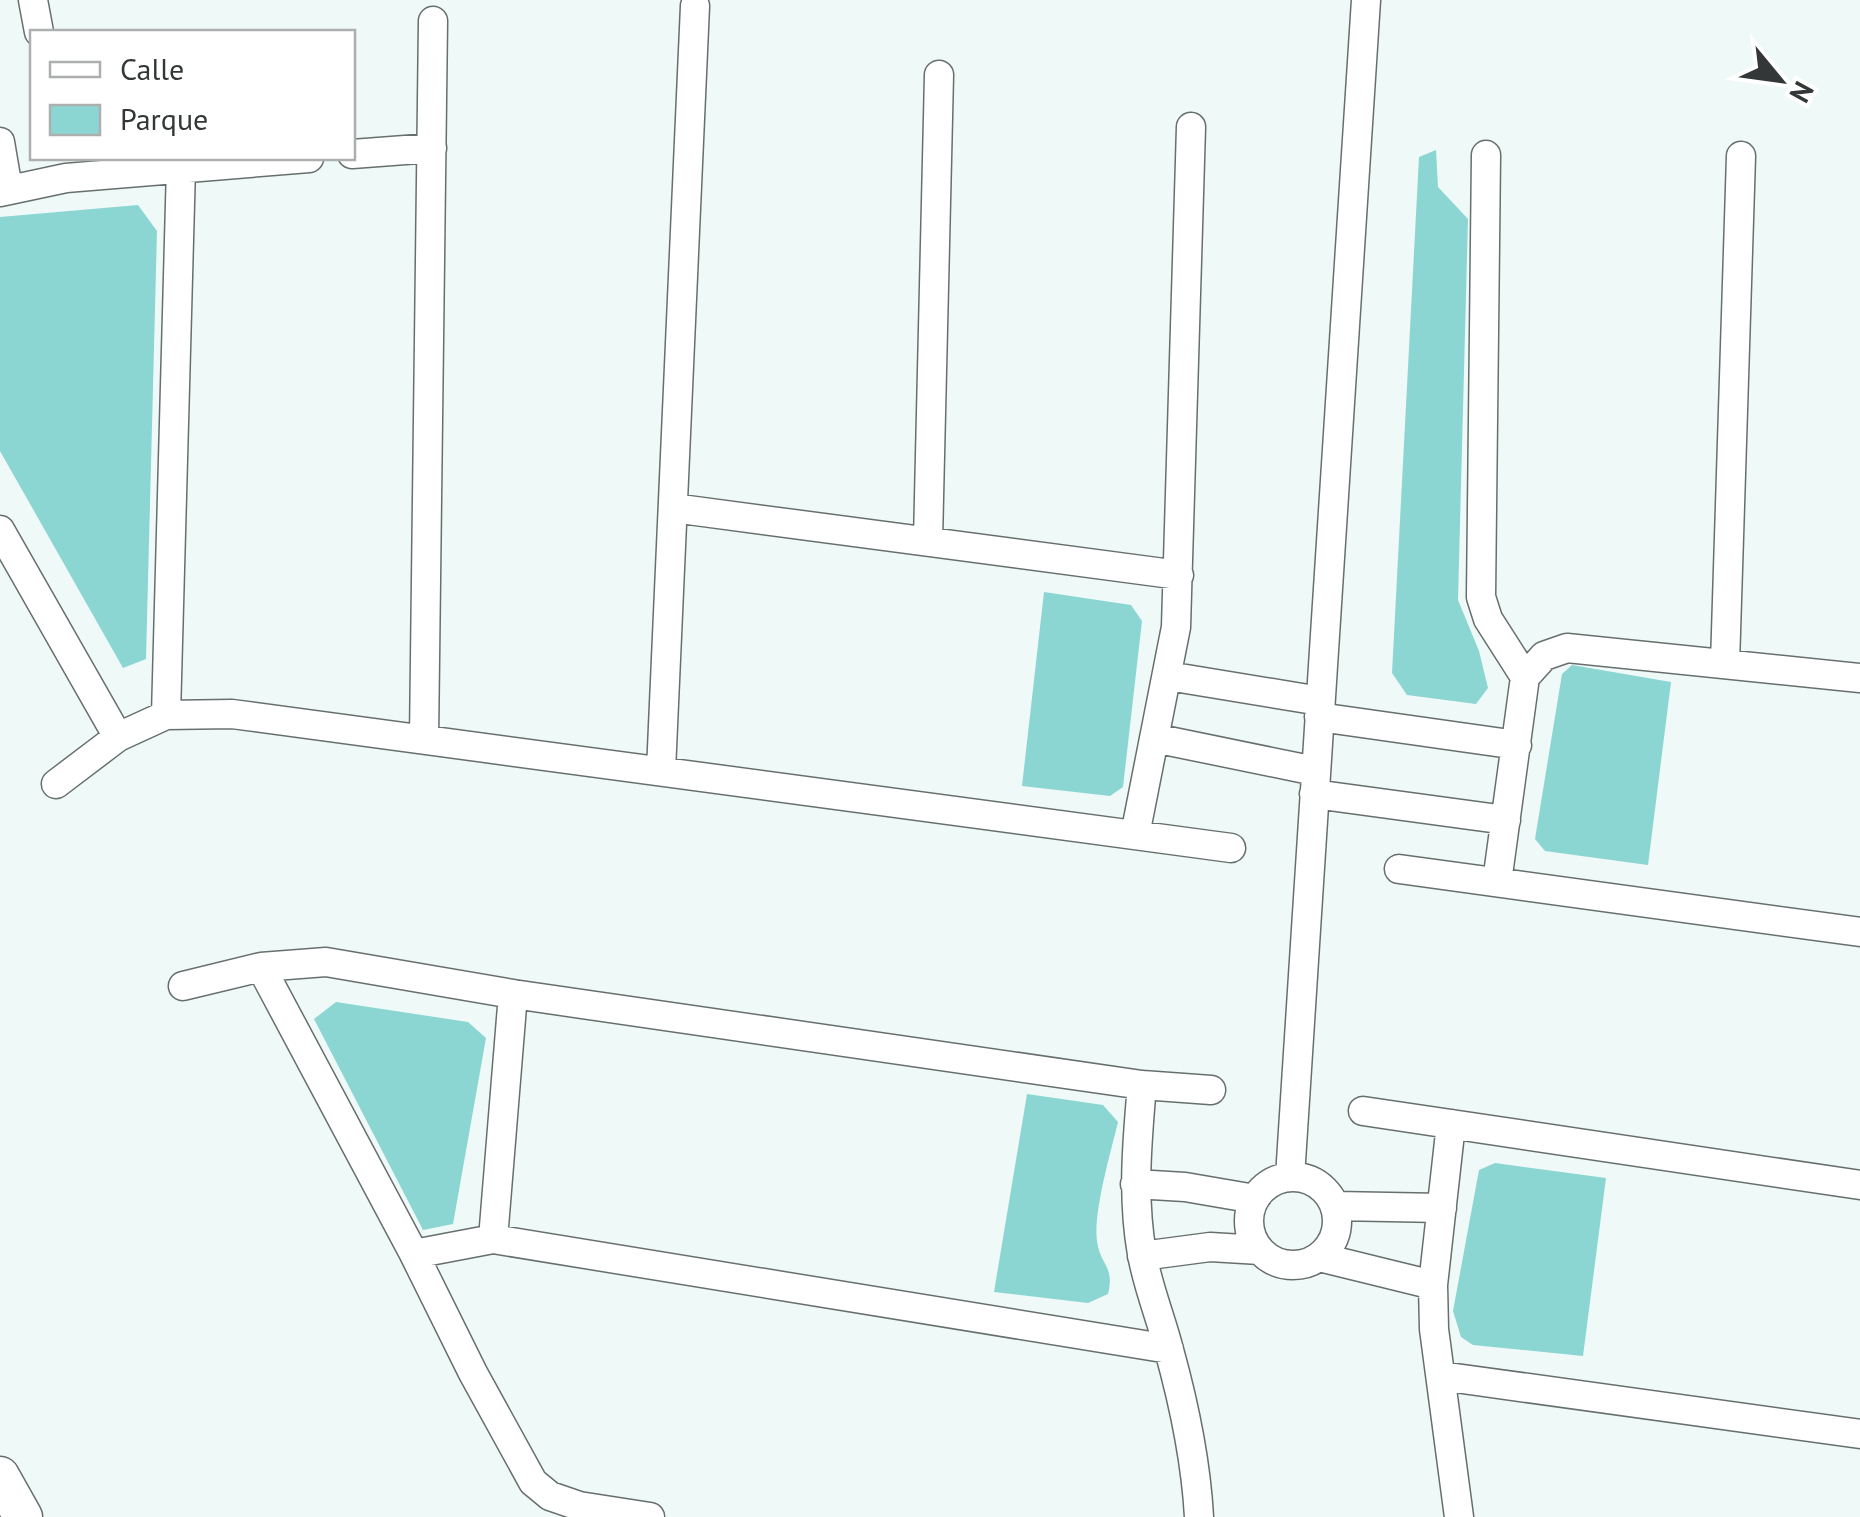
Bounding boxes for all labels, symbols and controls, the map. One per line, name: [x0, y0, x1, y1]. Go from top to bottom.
legend: [30, 30, 355, 160]
north arrow: [1730, 30, 1830, 130]
text: Calle: [120, 49, 184, 88]
text: N: [1782, 75, 1823, 109]
text: Parque: [120, 99, 208, 138]

